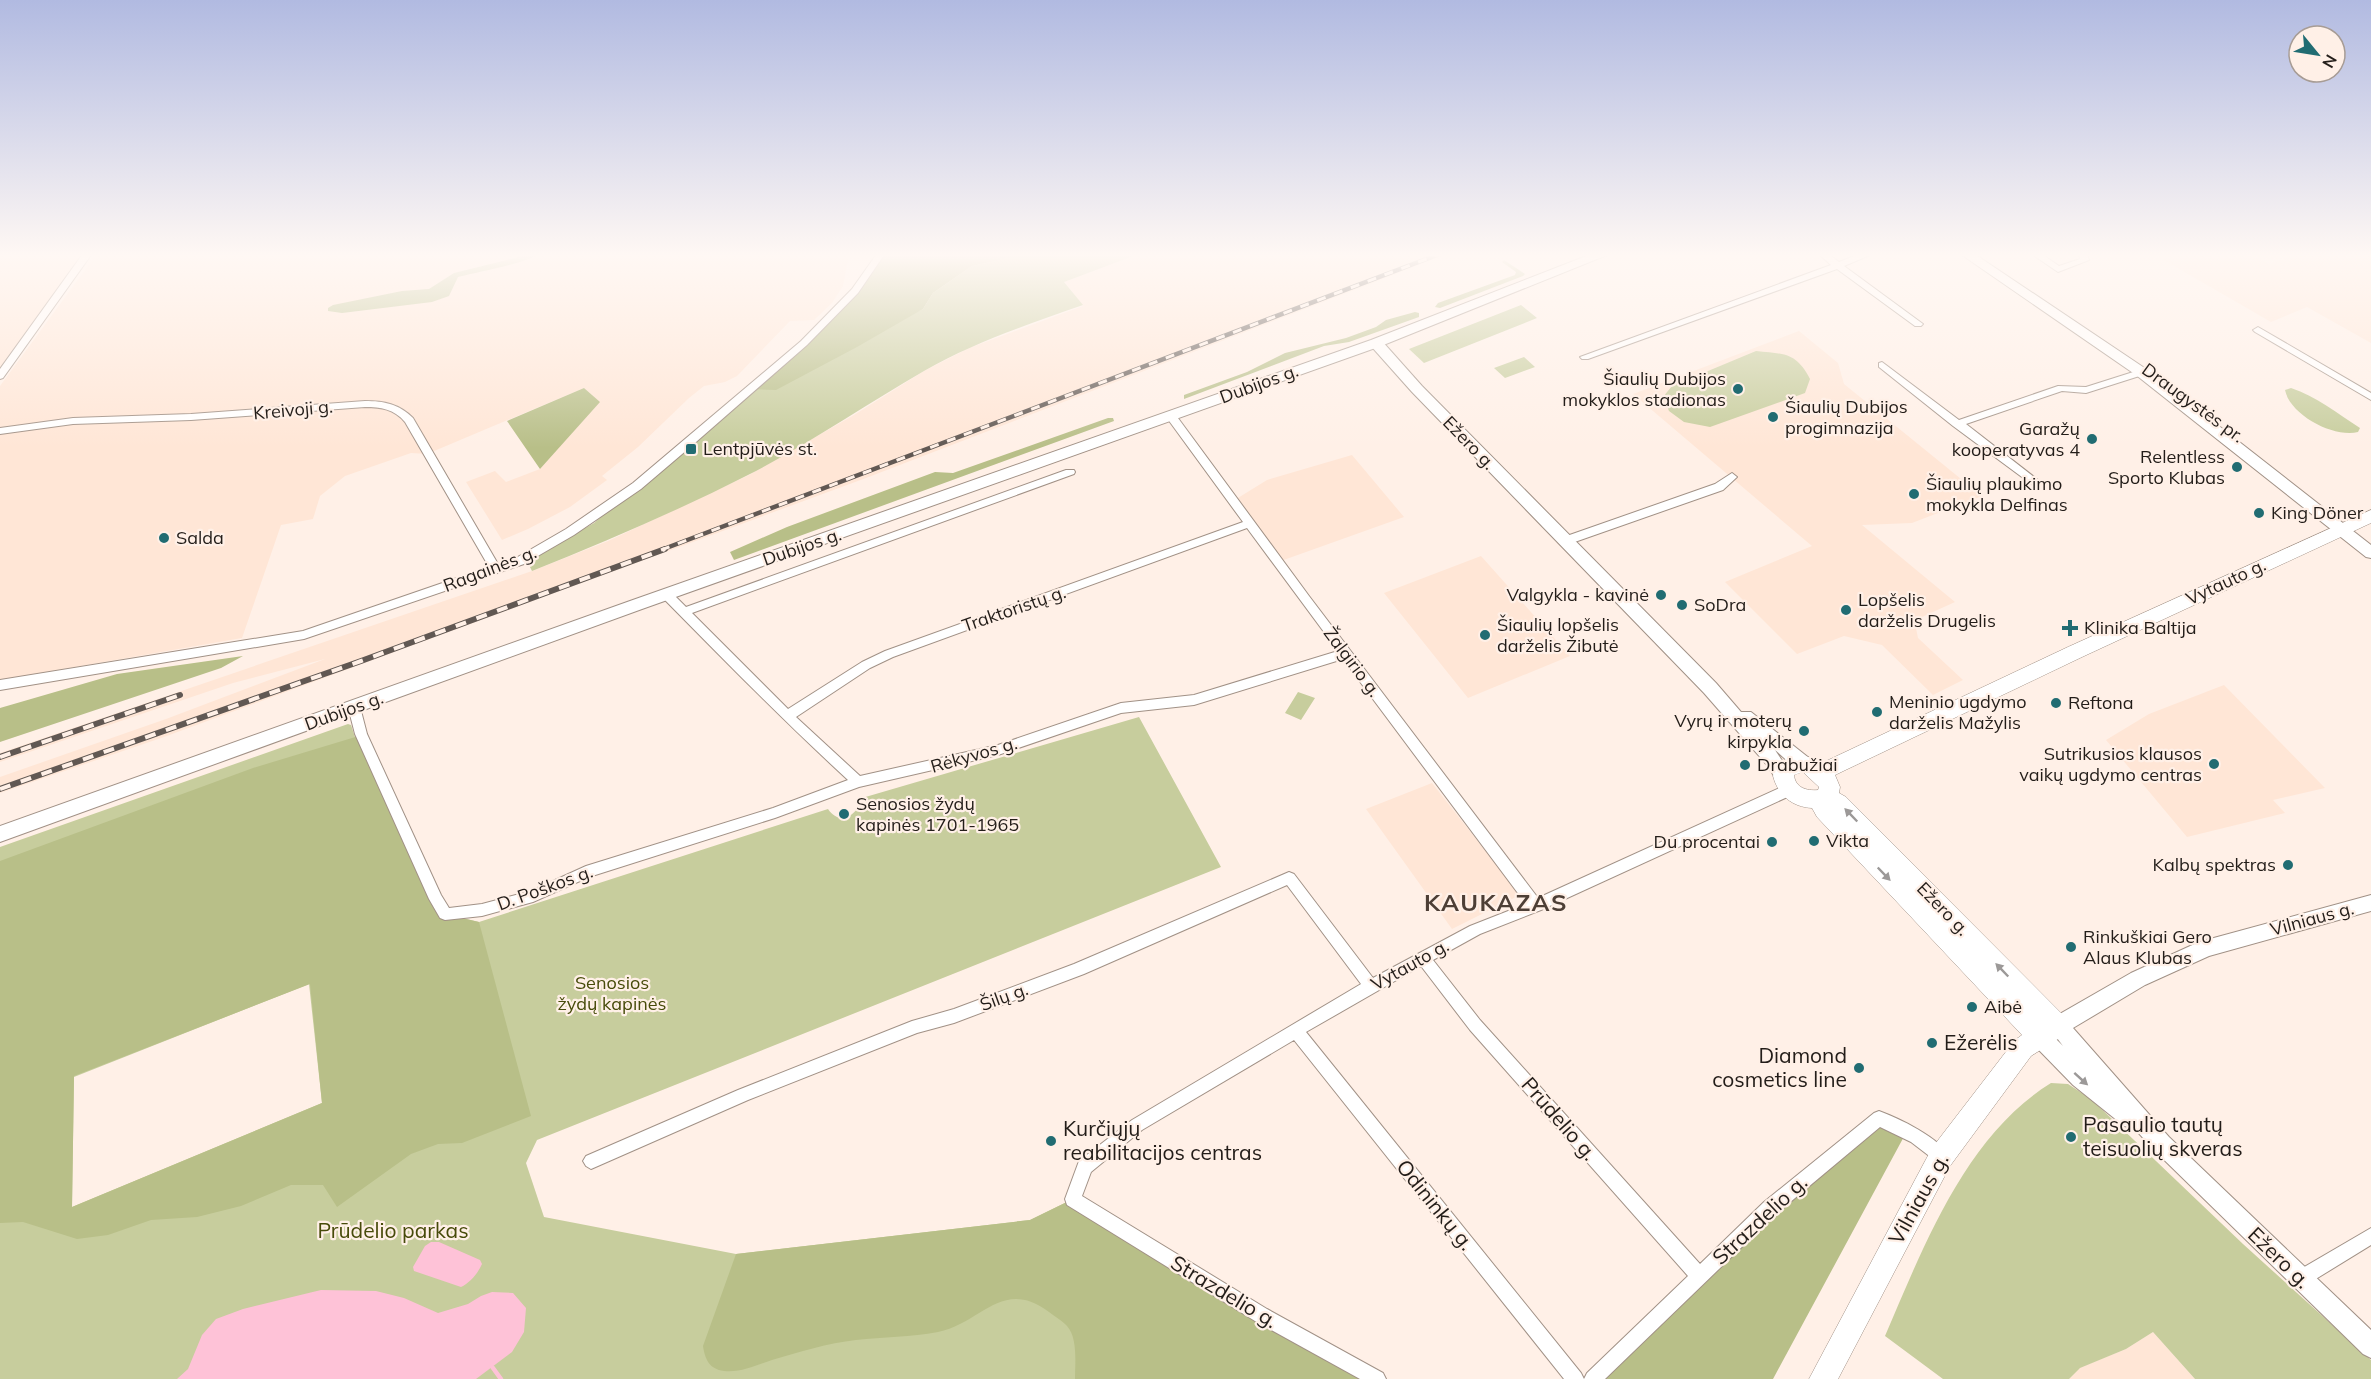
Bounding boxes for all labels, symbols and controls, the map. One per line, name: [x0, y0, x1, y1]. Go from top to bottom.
north arrow: [2287, 24, 2347, 84]
text: N: [2318, 51, 2342, 72]
street label: Draugystės pr.: [2138, 358, 2249, 447]
street label: Dubijos g.: [1216, 359, 1301, 408]
place label: Šiaulių Dubijos mokyklos stadionas: [1562, 367, 1726, 411]
marker: Šiaulių Dubijos mokyklos stadionas: [1731, 382, 1745, 396]
street label: Kreivoji g.: [252, 395, 334, 424]
place label: Šiaulių Dubijos progimnazija: [1785, 395, 1908, 439]
marker: Šiaulių Dubijos progimnazija: [1766, 410, 1780, 424]
street label: Ežero g.: [1438, 411, 1501, 474]
place label: Garažų kooperatyvas 4: [1952, 417, 2080, 461]
marker: Garažų kooperatyvas 4: [2085, 432, 2099, 446]
place label: Lentpjūvės st.: [703, 437, 817, 460]
marker: Lentpjūvės st.: [684, 442, 698, 456]
place label: Relentless Sporto Klubas: [2108, 445, 2225, 489]
marker: Relentless Sporto Klubas: [2230, 460, 2244, 474]
place label: Šiaulių plaukimo mokykla Delfinas: [1926, 472, 2068, 516]
marker: Šiaulių plaukimo mokykla Delfinas: [1907, 487, 1921, 501]
place label: King Döner: [2271, 501, 2364, 524]
marker: King Döner: [2252, 506, 2266, 520]
street label: Dubijos g.: [759, 522, 844, 571]
place label: Salda: [176, 526, 224, 549]
marker: Salda: [157, 531, 171, 545]
street label: Ragainės g.: [440, 540, 540, 597]
street label: Vytauto g.: [2182, 553, 2269, 610]
street label: Traktoristų g.: [959, 580, 1069, 637]
place label: Valgykla - kavinė: [1506, 583, 1649, 606]
marker: Valgykla - kavinė: [1654, 588, 1668, 602]
place label: Lopšelis darželis Drugelis: [1858, 588, 1996, 632]
place label: SoDra: [1694, 593, 1746, 616]
marker: SoDra: [1675, 598, 1689, 612]
marker: Lopšelis darželis Drugelis: [1839, 603, 1853, 617]
place label: Šiaulių lopšelis darželis Žibutė: [1497, 613, 1619, 657]
place label: Klinika Baltija: [2084, 616, 2196, 639]
marker: Klinika Baltija: [2061, 619, 2079, 637]
street label: Žalgirio g.: [1319, 622, 1386, 701]
marker: Šiaulių lopšelis darželis Žibutė: [1478, 628, 1492, 642]
street label: Dubijos g.: [301, 686, 386, 735]
place label: Meninio ugdymo darželis Mažylis: [1889, 690, 2027, 734]
place label: Reftona: [2068, 691, 2134, 714]
marker: Reftona: [2049, 696, 2063, 710]
marker: Meninio ugdymo darželis Mažylis: [1870, 705, 1884, 719]
place label: Vyrų ir moterų kirpykla: [1674, 709, 1792, 753]
marker: Vyrų ir moterų kirpykla: [1797, 724, 1811, 738]
street label: Rėkyvos g.: [928, 731, 1020, 778]
place label: Sutrikusios klausos vaikų ugdymo centras: [2019, 742, 2202, 786]
place label: Drabužiai: [1757, 753, 1838, 776]
marker: Sutrikusios klausos vaikų ugdymo centras: [2207, 757, 2221, 771]
marker: Drabužiai: [1738, 758, 1752, 772]
place label: Senosios žydų kapinės 1701-1965: [856, 792, 1019, 836]
marker: Senosios žydų kapinės 1701-1965: [837, 807, 851, 821]
one-way arrow: [1844, 809, 1858, 823]
place label: Vikta: [1826, 829, 1869, 852]
place label: Du procentai: [1654, 830, 1760, 853]
marker: Vikta: [1807, 834, 1821, 848]
marker: Du procentai: [1765, 835, 1779, 849]
place label: Kalbų spektras: [2153, 853, 2276, 876]
marker: Kalbų spektras: [2281, 858, 2295, 872]
street label: D. Poškos g.: [494, 860, 596, 915]
one-way arrow: [1877, 866, 1891, 880]
street label: Ežero g.: [1912, 877, 1975, 940]
district label: KAUKAZAS: [1424, 887, 1568, 917]
street label: Vilniaus g.: [2267, 896, 2356, 941]
place label: Rinkuškiai Gero Alaus Klubas: [2083, 925, 2212, 969]
street label: Vytauto g.: [1367, 934, 1453, 995]
marker: Rinkuškiai Gero Alaus Klubas: [2064, 940, 2078, 954]
one-way arrow: [1995, 963, 2009, 977]
park label: Senosios žydų kapinės: [558, 971, 667, 1015]
street label: Šilų g.: [976, 977, 1031, 1016]
place label: Aibė: [1984, 995, 2022, 1018]
marker: Aibė: [1965, 1000, 1979, 1014]
place label: Ežerėlis: [1944, 1029, 2018, 1055]
marker: Ežerėlis: [1925, 1036, 1939, 1050]
place label: Diamond cosmetics line: [1712, 1042, 1847, 1092]
marker: Diamond cosmetics line: [1852, 1061, 1866, 1075]
street label: Prūdelio g.: [1516, 1071, 1603, 1165]
one-way arrow: [2073, 1072, 2088, 1085]
place label: Pasaulio tautų teisuolių skveras: [2083, 1111, 2243, 1161]
place label: Kurčiųjų reabilitacijos centras: [1063, 1115, 1262, 1165]
marker: Pasaulio tautų teisuolių skveras: [2064, 1130, 2078, 1144]
marker: Kurčiųjų reabilitacijos centras: [1044, 1134, 1058, 1148]
street label: Vilniaus g.: [1883, 1148, 1954, 1249]
street label: Odininkų g.: [1391, 1154, 1480, 1255]
street label: Strazdelio g.: [1707, 1169, 1812, 1270]
park label: Prūdelio parkas: [317, 1217, 469, 1243]
street label: Ežero g.: [2243, 1221, 2316, 1293]
street label: Strazdelio g.: [1166, 1249, 1283, 1333]

